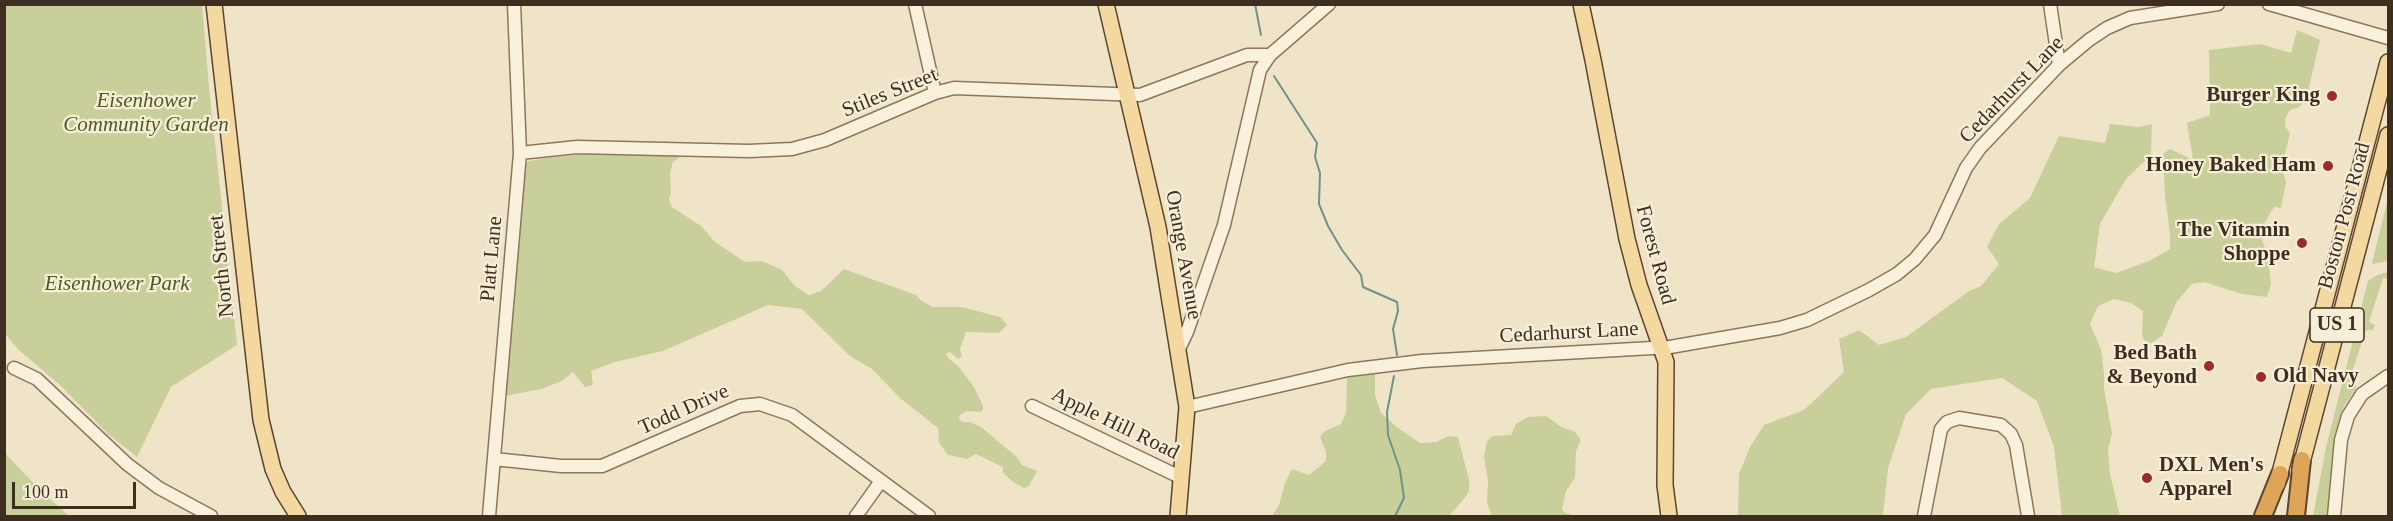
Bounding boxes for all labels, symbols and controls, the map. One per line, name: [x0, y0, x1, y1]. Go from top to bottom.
street label: Cedarhurst Lane: [1955, 31, 2069, 149]
street label: Stiles Street: [838, 62, 942, 124]
place label: Burger King: [2206, 83, 2320, 109]
park label: Eisenhower Community Garden: [63, 88, 229, 138]
marker: Burger King: [2325, 89, 2339, 103]
street label: Boston Post Road: [2313, 140, 2377, 292]
place label: Honey Baked Ham: [2146, 153, 2316, 179]
marker: Honey Baked Ham: [2321, 159, 2335, 173]
street label: Orange Avenue: [1159, 188, 1207, 322]
street label: Forest Road: [1630, 202, 1680, 308]
street label: North Street: [204, 213, 240, 319]
street label: Platt Lane: [476, 215, 508, 303]
place label: The Vitamin Shoppe: [2177, 218, 2290, 268]
marker: The Vitamin Shoppe: [2295, 236, 2309, 250]
park label: Eisenhower Park: [44, 271, 190, 297]
road number: US 1: [2310, 308, 2364, 342]
street label: Cedarhurst Lane: [1499, 317, 1639, 349]
place label: Bed Bath & Beyond: [2107, 341, 2197, 391]
marker: Bed Bath & Beyond: [2202, 359, 2216, 373]
place label: Old Navy: [2273, 364, 2359, 390]
marker: Old Navy: [2254, 370, 2268, 384]
street label: Todd Drive: [635, 379, 733, 441]
street label: Apple Hill Road: [1047, 382, 1183, 466]
place label: DXL Men's Apparel: [2159, 453, 2263, 503]
scale bar: [15, 470, 140, 508]
marker: DXL Men's Apparel: [2140, 471, 2154, 485]
text: 100 m: [23, 482, 69, 502]

